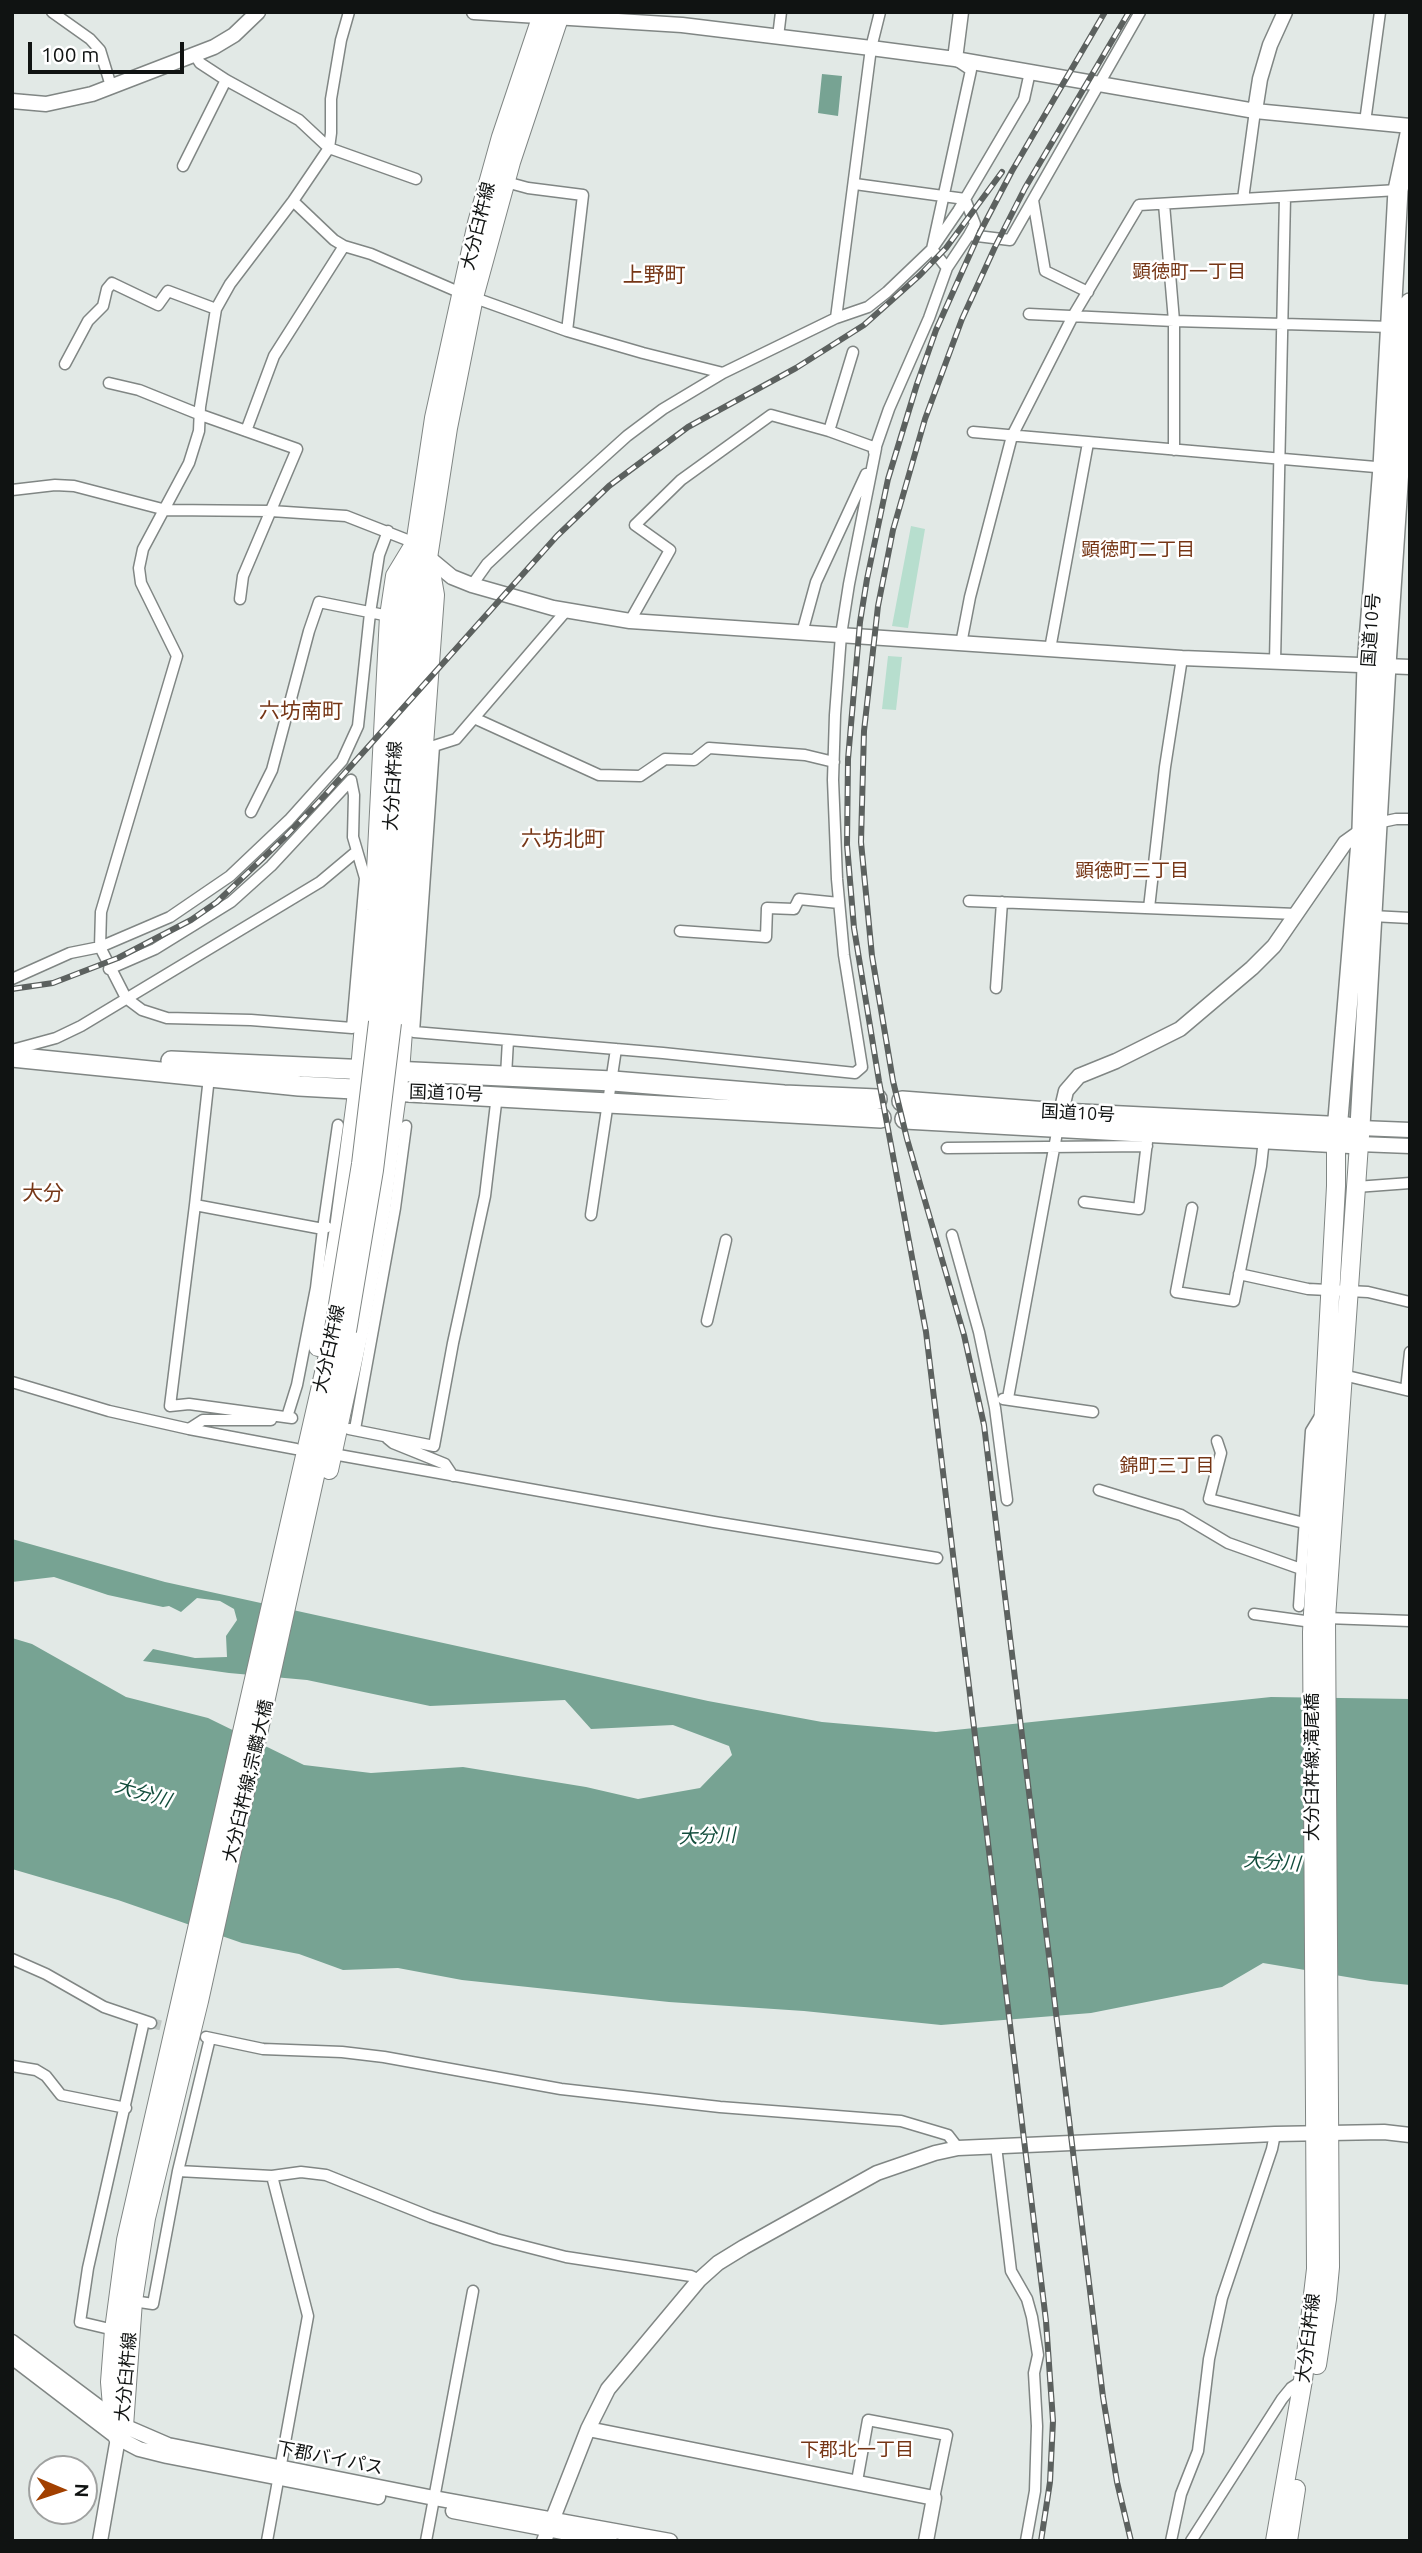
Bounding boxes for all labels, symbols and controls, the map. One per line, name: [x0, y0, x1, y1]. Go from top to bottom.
scale bar: [32, 28, 187, 72]
text: 100 m: [41, 42, 99, 66]
street label: 大分臼杵線: [457, 180, 499, 272]
district label: 顕徳町一丁目: [1132, 261, 1246, 283]
district label: 上野町: [623, 262, 685, 288]
district label: 顕徳町二丁目: [1081, 539, 1195, 561]
street label: 国道10号: [1358, 592, 1384, 668]
district label: 六坊南町: [259, 698, 343, 724]
street label: 大分臼杵線: [380, 740, 406, 832]
district label: 六坊北町: [521, 826, 605, 852]
district label: 顕徳町三丁目: [1075, 860, 1189, 882]
street label: 国道10号: [408, 1081, 484, 1105]
street label: 国道10号: [1040, 1100, 1116, 1126]
district label: 大分: [22, 1180, 64, 1206]
street label: 大分臼杵線: [309, 1303, 349, 1395]
district label: 錦町三丁目: [1120, 1455, 1214, 1477]
street label: 大分臼杵線;滝尾橋: [1301, 1693, 1323, 1841]
street label: 大分臼杵線;宗麟大橋: [219, 1697, 277, 1865]
water label: 大分川: [112, 1774, 174, 1812]
water label: 大分川: [678, 1824, 736, 1848]
water label: 大分川: [1243, 1849, 1301, 1875]
street label: 大分臼杵線: [1292, 2292, 1324, 2384]
street label: 大分臼杵線: [111, 2331, 141, 2423]
street label: 下郡バイパス: [275, 2437, 385, 2479]
district label: 下郡北一丁目: [800, 2439, 914, 2461]
north arrow: [28, 2455, 98, 2525]
text: N: [71, 2483, 93, 2498]

